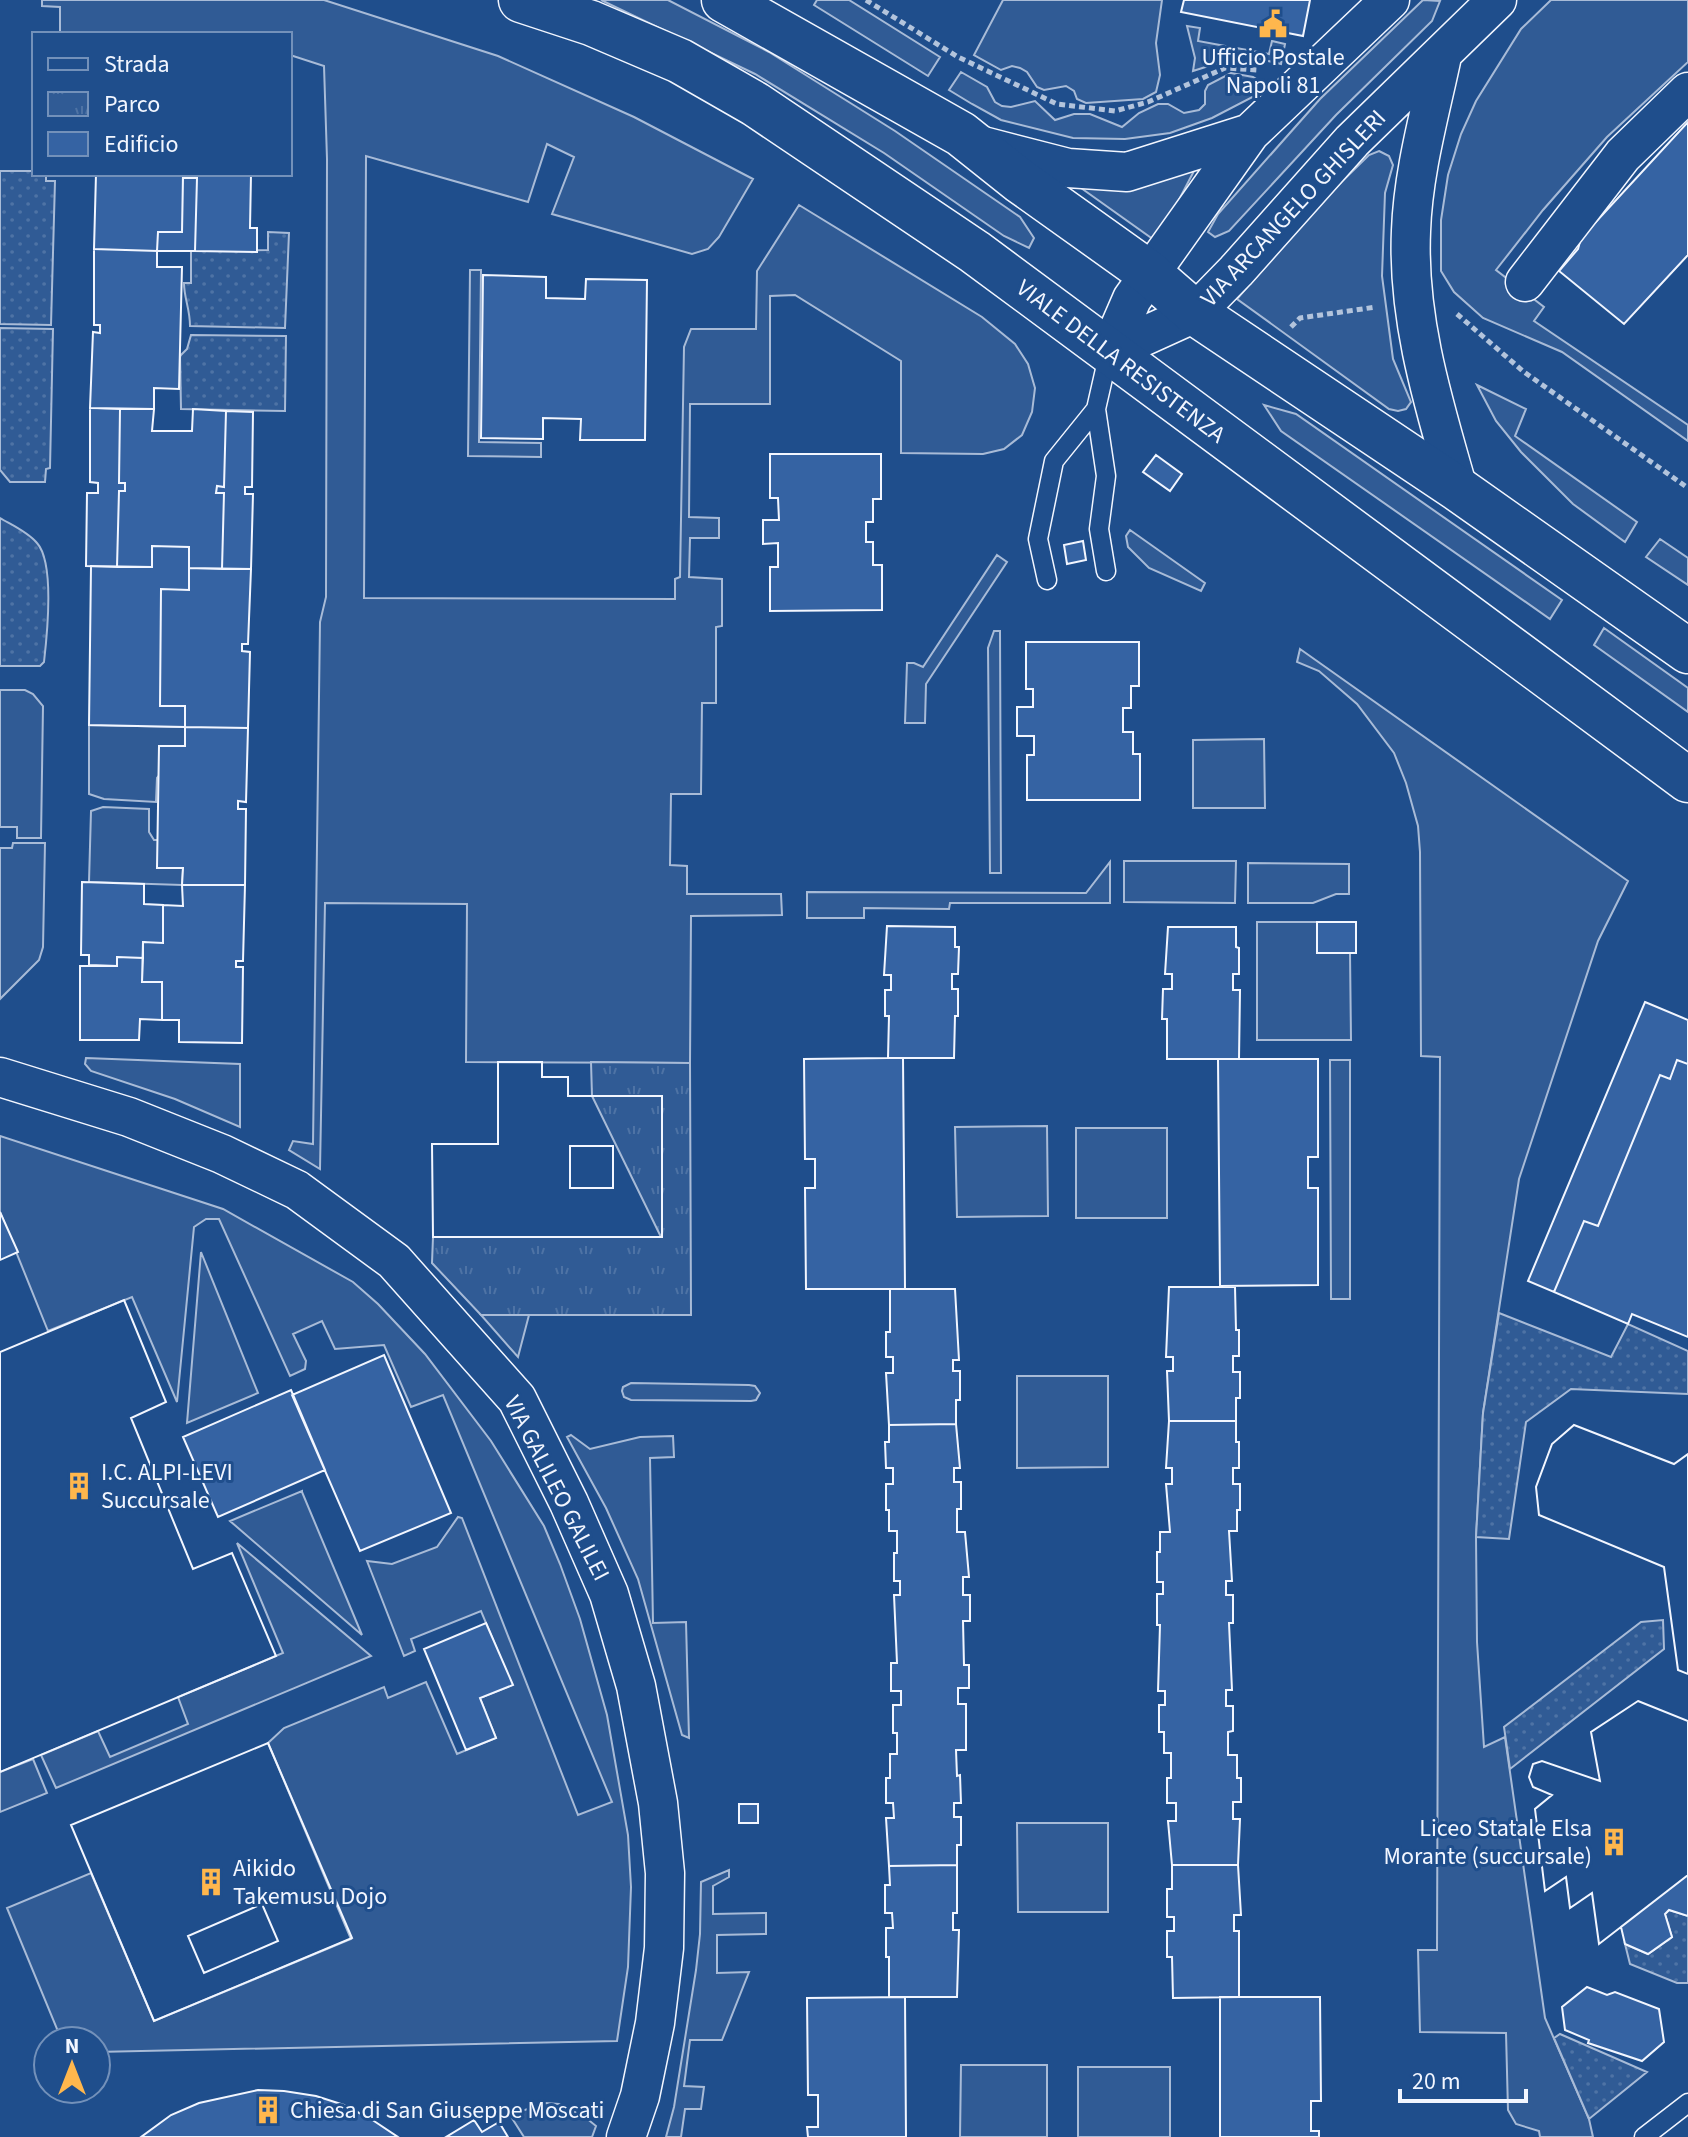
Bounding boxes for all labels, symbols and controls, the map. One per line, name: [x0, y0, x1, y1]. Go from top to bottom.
public building icon: Ufficio Postale Napoli 81: [1258, 9, 1288, 39]
legend: [32, 32, 292, 176]
place label: Ufficio Postale Napoli 81: [1201, 40, 1345, 103]
text: Strada: [104, 47, 170, 82]
text: Parco: [104, 87, 160, 122]
street label: VIA ARCANGELO GHISLERI: [1192, 102, 1394, 315]
text: Edificio: [104, 127, 178, 162]
street label: VIALE DELLA RESISTENZA: [1009, 271, 1233, 452]
street label: VIA GALILEO GALILEI: [495, 1390, 618, 1587]
place label: I.C. ALPI-LEVI Succursale: [101, 1455, 233, 1518]
building icon: I.C. ALPI-LEVI Succursale: [64, 1471, 94, 1501]
place label: Liceo Statale Elsa Morante (succursale): [1384, 1811, 1592, 1874]
building icon: Liceo Statale Elsa Morante (succursale): [1599, 1827, 1629, 1857]
place label: Aikido Takemusu Dojo: [233, 1851, 387, 1914]
building icon: Aikido Takemusu Dojo: [196, 1867, 226, 1897]
north arrow: [32, 2025, 112, 2105]
text: N: [65, 2030, 79, 2062]
scale bar: [1400, 2053, 1526, 2103]
text: 20 m: [1412, 2064, 1461, 2099]
place label: Chiesa di San Giuseppe Moscati: [290, 2093, 604, 2128]
building icon: Chiesa di San Giuseppe Moscati: [253, 2095, 283, 2125]

